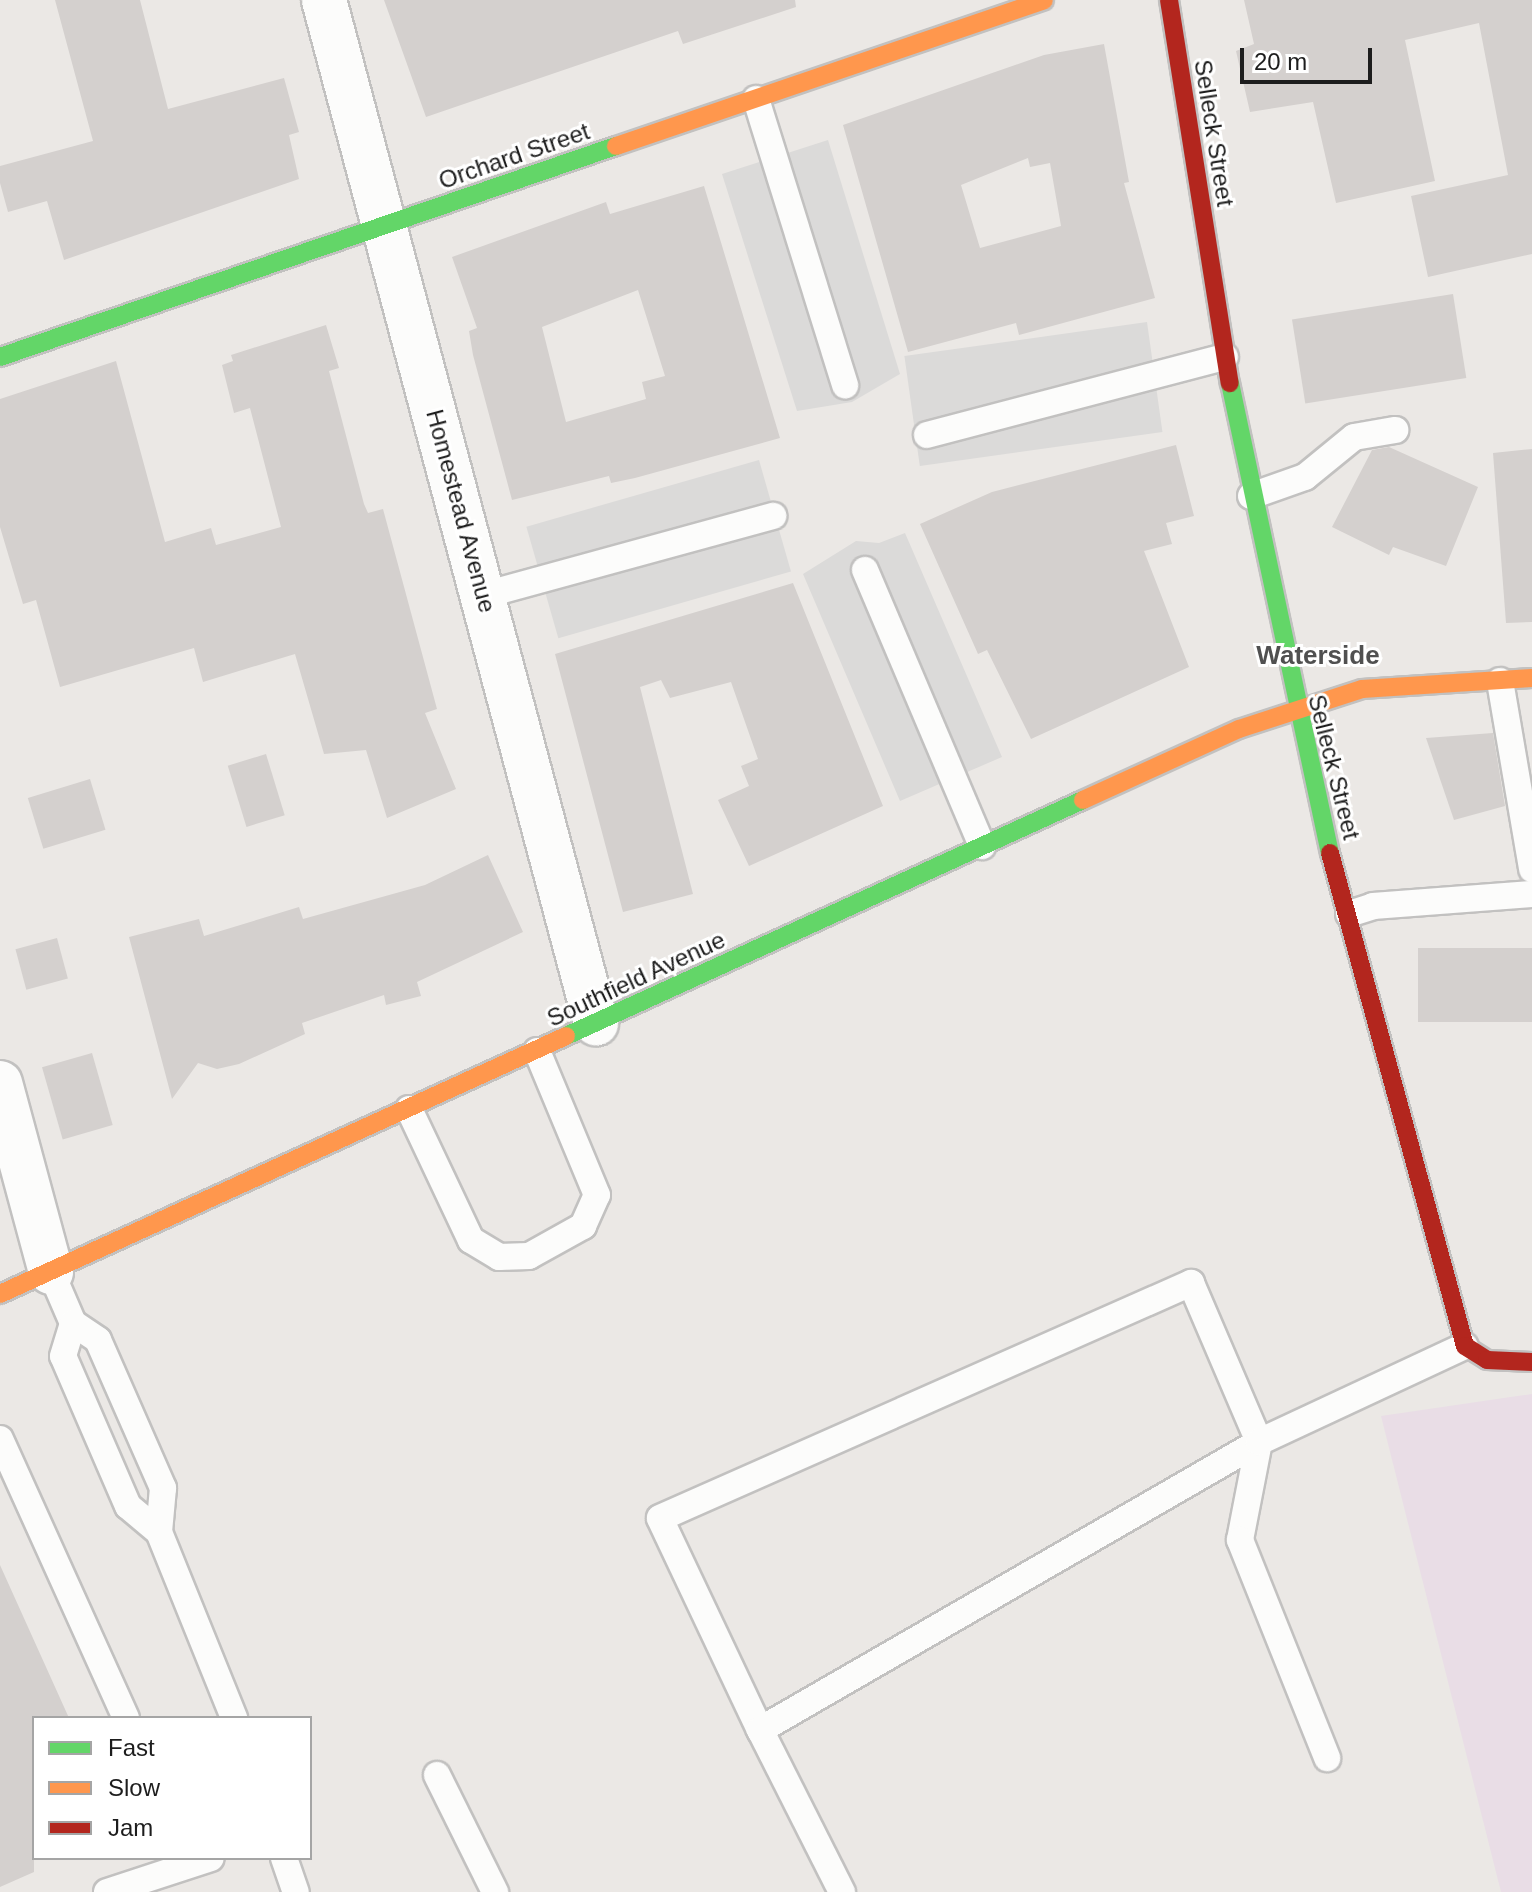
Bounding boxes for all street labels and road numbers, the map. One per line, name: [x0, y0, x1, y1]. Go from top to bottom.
street label: Selleck Street: [1188, 58, 1240, 208]
street label: Orchard Street: [435, 117, 593, 195]
street label: Homestead Avenue: [420, 406, 502, 616]
street label: Selleck Street: [1302, 692, 1366, 842]
street label: Southfield Avenue: [542, 925, 730, 1033]

